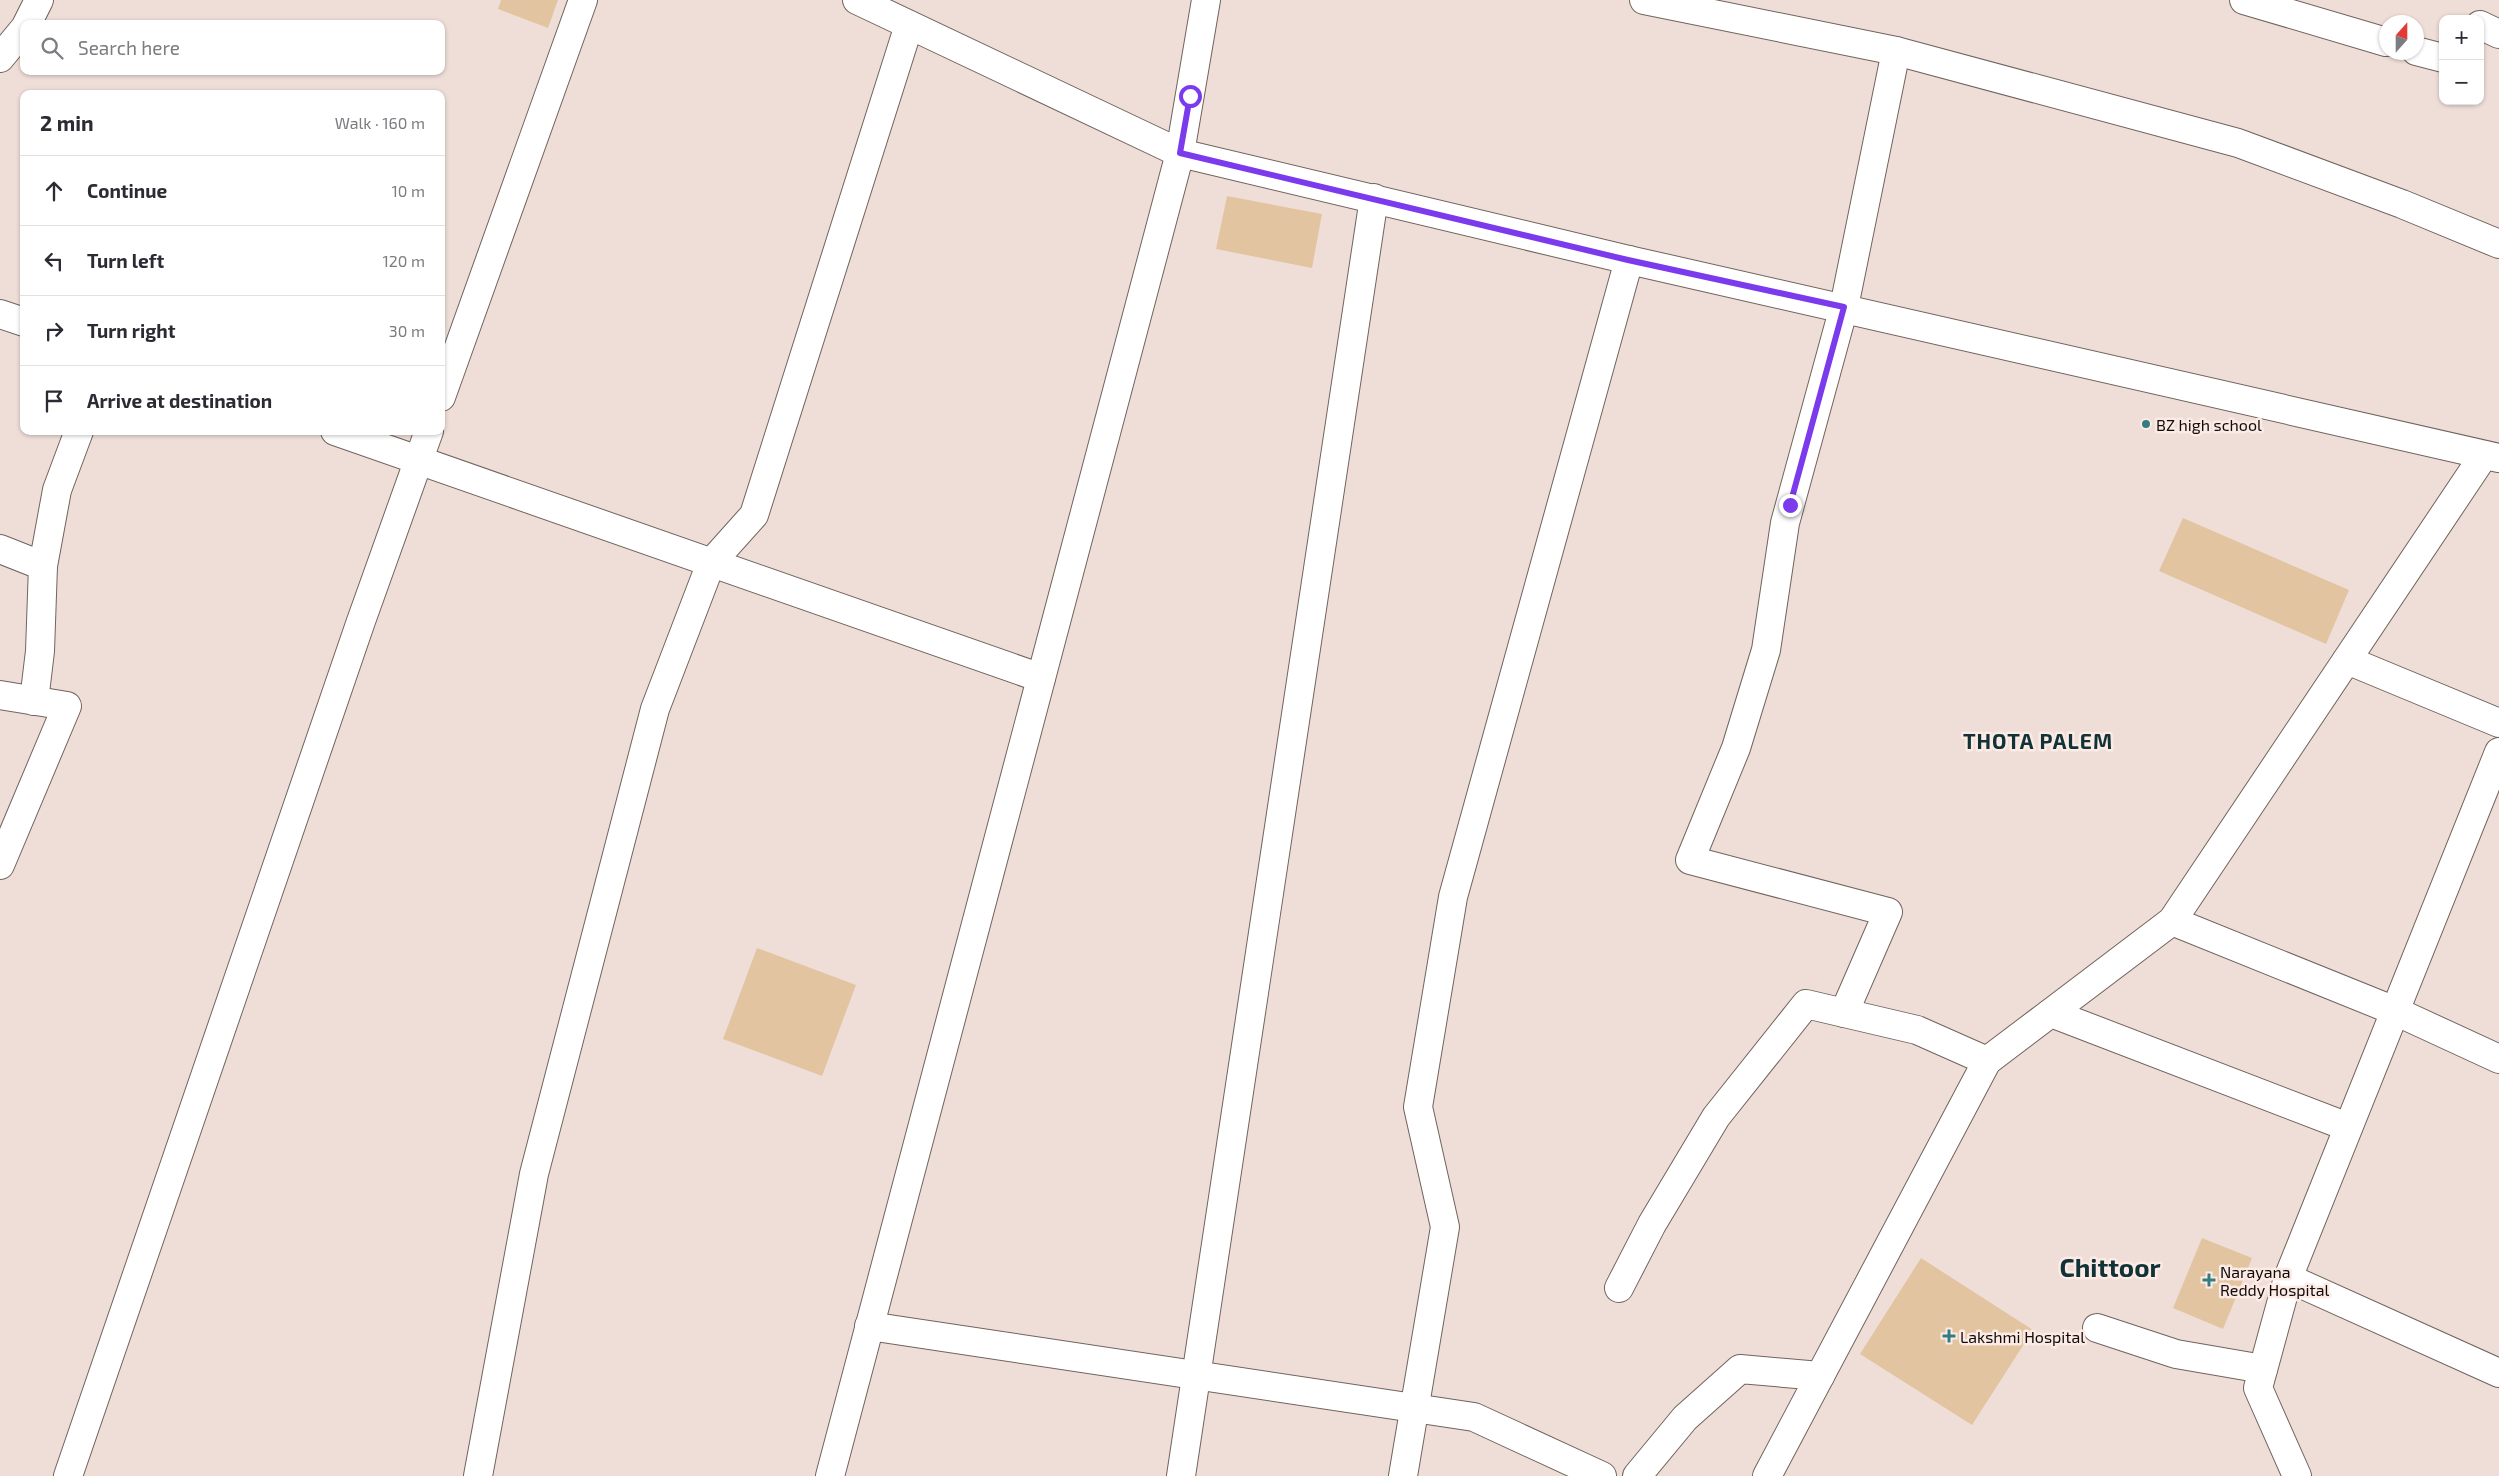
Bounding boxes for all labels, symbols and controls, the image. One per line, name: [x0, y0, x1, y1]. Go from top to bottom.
north arrow: [2379, 15, 2424, 60]
map controls: [2439, 15, 2484, 105]
button: +: [2439, 15, 2484, 60]
search box: [20, 20, 445, 75]
icon: search: [38, 34, 66, 62]
text: Search here: [78, 36, 180, 59]
button: −: [2439, 60, 2484, 105]
route start: [1179, 85, 1202, 108]
text: 2 min: [40, 110, 94, 135]
text: Walk · 160 m: [335, 113, 425, 132]
icon: ahead: [40, 177, 68, 205]
text: Continue: [87, 179, 167, 202]
text: 10 m: [391, 181, 425, 200]
icon: left: [40, 247, 68, 275]
text: Turn left: [87, 249, 164, 272]
text: 120 m: [382, 251, 425, 270]
icon: right: [40, 317, 68, 345]
text: Turn right: [87, 319, 175, 342]
text: 30 m: [389, 321, 425, 340]
icon: arrive: [40, 387, 68, 415]
text: Arrive at destination: [87, 389, 272, 412]
place label: BZ high school: [2156, 415, 2262, 434]
marker: BZ high school: [2140, 418, 2152, 430]
route end: [1779, 494, 1802, 517]
district label: THOTA PALEM: [1963, 728, 2113, 753]
district label: Chittoor: [2059, 1251, 2161, 1282]
place label: Narayana Reddy Hospital: [2220, 1262, 2329, 1299]
marker: Narayana Reddy Hospital: [2202, 1273, 2216, 1287]
place label: Lakshmi Hospital: [1960, 1327, 2085, 1346]
marker: Lakshmi Hospital: [1942, 1329, 1956, 1343]

